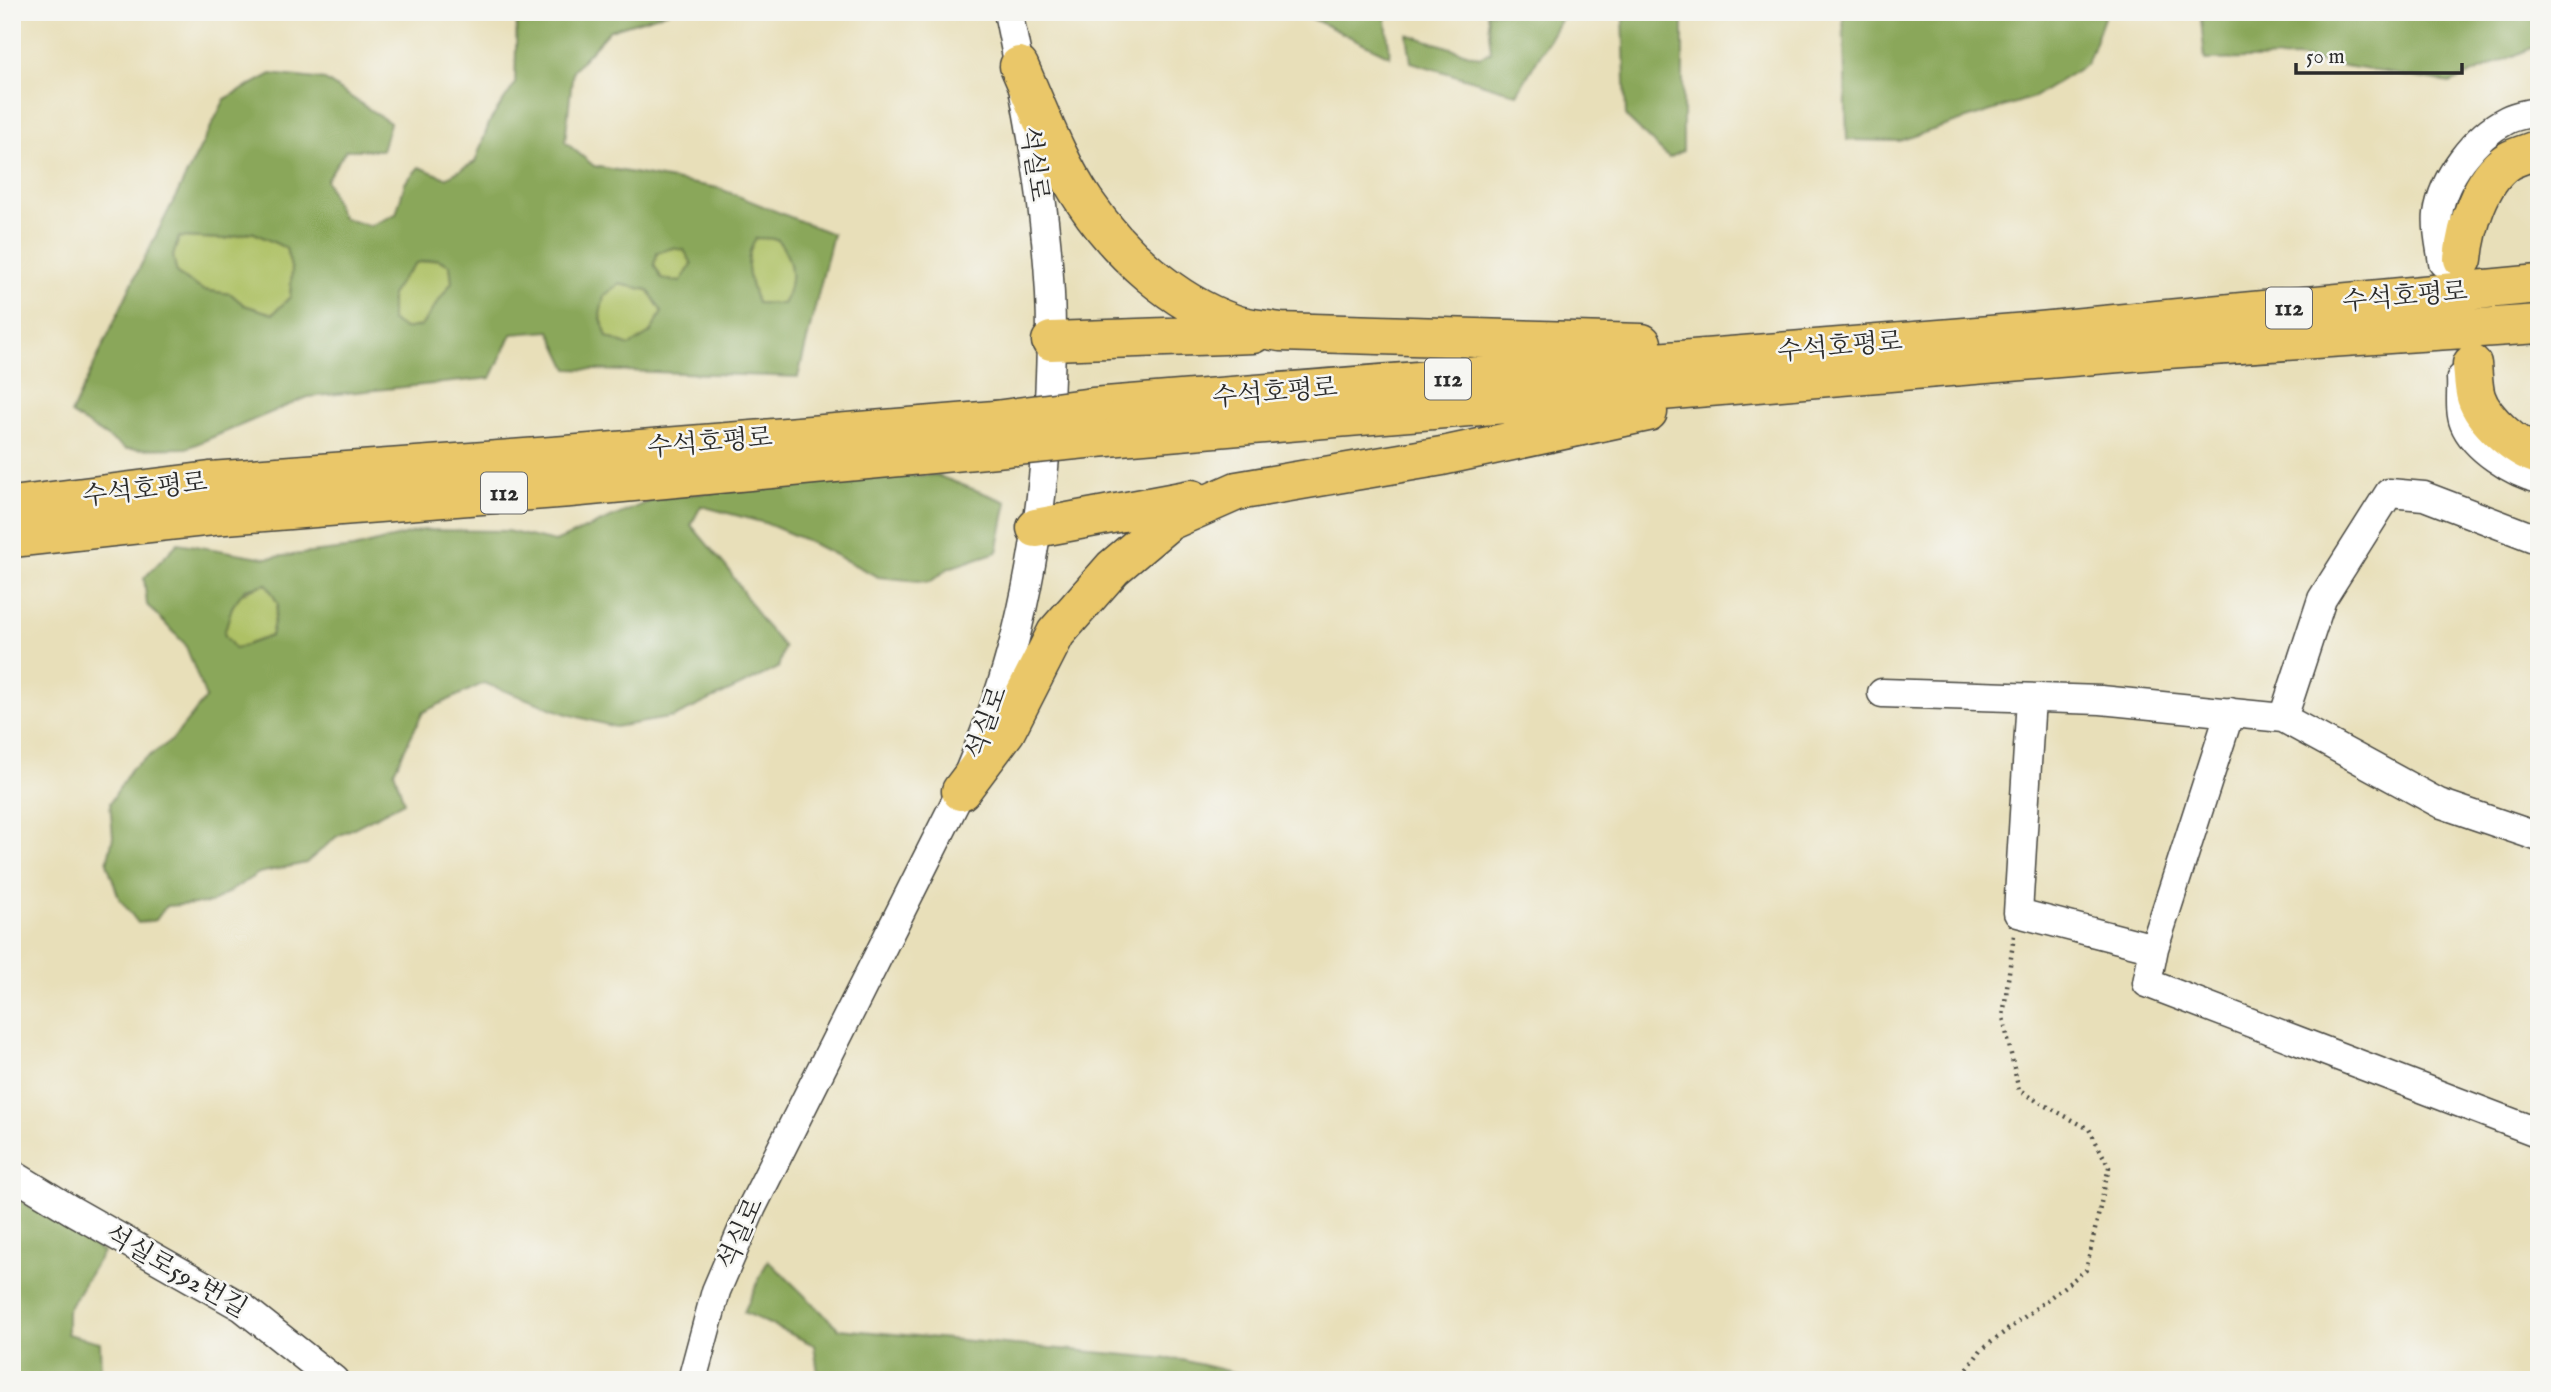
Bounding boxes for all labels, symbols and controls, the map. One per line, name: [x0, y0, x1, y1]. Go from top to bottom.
scale bar: [2296, 32, 2462, 76]
text: 50 m: [2306, 44, 2345, 71]
street label: 석실로: [1012, 124, 1056, 204]
street label: 수석호평로: [2341, 275, 2469, 319]
road number: 112: [2266, 288, 2312, 328]
street label: 수석호평로: [1776, 325, 1904, 369]
road number: 112: [1425, 358, 1471, 400]
street label: 수석호평로: [1211, 371, 1339, 415]
street label: 수석호평로: [646, 421, 774, 465]
street label: 수석호평로: [81, 466, 209, 514]
road number: 112: [481, 472, 527, 514]
street label: 석실로: [959, 682, 1015, 764]
street label: 석실로: [711, 1193, 771, 1275]
street label: 석실로592번길: [99, 1218, 253, 1326]

